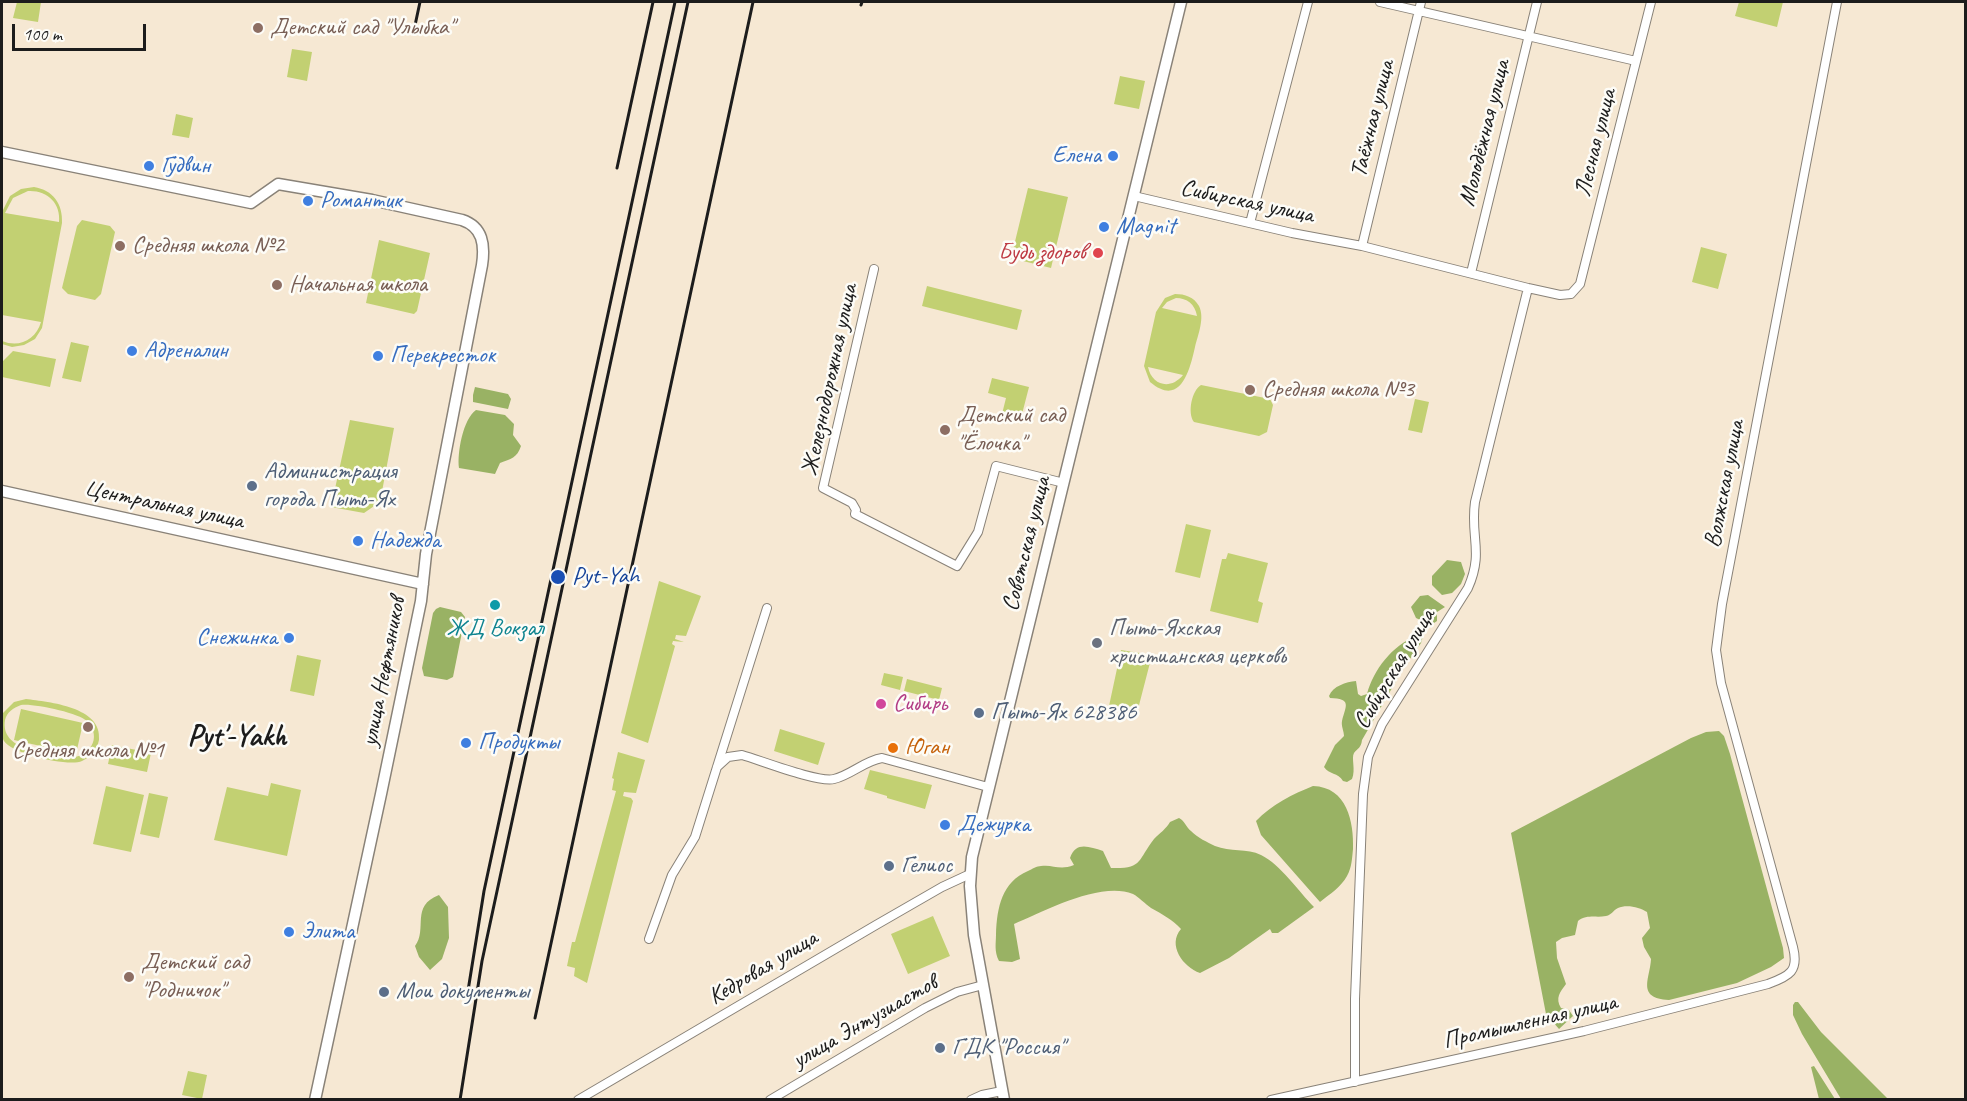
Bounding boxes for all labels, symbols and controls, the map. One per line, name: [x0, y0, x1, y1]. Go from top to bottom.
scale bar: [15, 12, 148, 50]
place label: Детский сад "Улыбка": [270, 14, 454, 42]
marker: Детский сад "Улыбка": [251, 21, 265, 35]
text: 100 m: [23, 23, 62, 45]
street label: Молодёжная улица: [1453, 57, 1517, 209]
street label: Таёжная улица: [1345, 58, 1401, 180]
street label: Лесная улица: [1569, 86, 1623, 200]
place label: Елена: [1052, 142, 1101, 170]
marker: Елена: [1106, 149, 1120, 163]
place label: Гудвин: [161, 152, 210, 180]
marker: Гудвин: [142, 159, 156, 173]
street label: Сибирская улица: [1178, 174, 1316, 230]
place label: Романтик: [320, 187, 402, 215]
marker: Романтик: [301, 194, 315, 208]
place label: Magnit: [1116, 213, 1176, 241]
marker: Magnit: [1097, 220, 1111, 234]
place label: Средняя школа №2: [132, 232, 284, 260]
marker: Средняя школа №2: [113, 239, 127, 253]
place label: Будь здоров: [998, 239, 1086, 267]
marker: Будь здоров: [1091, 246, 1105, 260]
place label: Начальная школа: [289, 271, 427, 299]
marker: Начальная школа: [270, 278, 284, 292]
street label: Железнодорожная улица: [796, 282, 864, 478]
place label: Адреналин: [144, 337, 228, 365]
place label: Перекресток: [390, 342, 495, 370]
marker: Адреналин: [125, 344, 139, 358]
marker: Перекресток: [371, 349, 385, 363]
place label: Средняя школа №3: [1262, 376, 1414, 404]
marker: Средняя школа №3: [1243, 383, 1257, 397]
place label: Детский сад "Ёлочка": [957, 402, 1065, 458]
street label: Волжская улица: [1699, 418, 1751, 550]
marker: Детский сад "Ёлочка": [938, 423, 952, 437]
place label: Администрация города Пыть-Ях: [264, 458, 396, 514]
street label: Центральная улица: [82, 474, 246, 536]
street label: Советская улица: [996, 474, 1058, 614]
marker: Администрация города Пыть-Ях: [245, 479, 259, 493]
place label: Надежда: [370, 527, 440, 555]
marker: Надежда: [351, 534, 365, 548]
place label: Pyt-Yah: [572, 563, 639, 591]
marker: Pyt-Yah: [549, 568, 567, 586]
street label: улица Нефтяников: [355, 595, 413, 749]
marker: ЖД Вокзал: [488, 598, 502, 612]
street label: Сибирская улица: [1348, 604, 1442, 734]
place label: ЖД Вокзал: [446, 615, 544, 643]
place label: Пыть-Яхская христианская церковь: [1109, 615, 1286, 671]
place label: Снежинка: [196, 624, 277, 652]
marker: Снежинка: [282, 631, 296, 645]
marker: Пыть-Яхская христианская церковь: [1090, 636, 1104, 650]
place label: Сибирь: [893, 690, 947, 718]
marker: Сибирь: [874, 697, 888, 711]
place label: Пыть-Ях 628386: [991, 699, 1137, 727]
marker: Пыть-Ях 628386: [972, 706, 986, 720]
district label: Pyt'-Yakh: [188, 719, 286, 755]
marker: Средняя школа №1: [81, 720, 95, 734]
place label: Продукты: [478, 729, 560, 757]
place label: Юган: [905, 734, 949, 762]
marker: Продукты: [459, 736, 473, 750]
place label: Средняя школа №1: [12, 737, 164, 765]
marker: Юган: [886, 741, 900, 755]
place label: Дежурка: [957, 811, 1030, 839]
marker: Дежурка: [938, 818, 952, 832]
place label: Гелиос: [901, 852, 952, 880]
marker: Гелиос: [882, 859, 896, 873]
place label: Элита: [301, 918, 354, 946]
street label: Кедровая улица: [703, 924, 823, 1012]
marker: Элита: [282, 925, 296, 939]
place label: Детский сад "Родничок": [141, 949, 249, 1005]
street label: улица Энтузиастов: [787, 969, 943, 1075]
marker: Детский сад "Родничок": [122, 970, 136, 984]
place label: Мои документы: [396, 978, 529, 1006]
marker: Мои документы: [377, 985, 391, 999]
street label: Промышленная улица: [1440, 988, 1620, 1056]
place label: ГДК "Россия": [952, 1034, 1064, 1062]
marker: ГДК "Россия": [933, 1041, 947, 1055]

